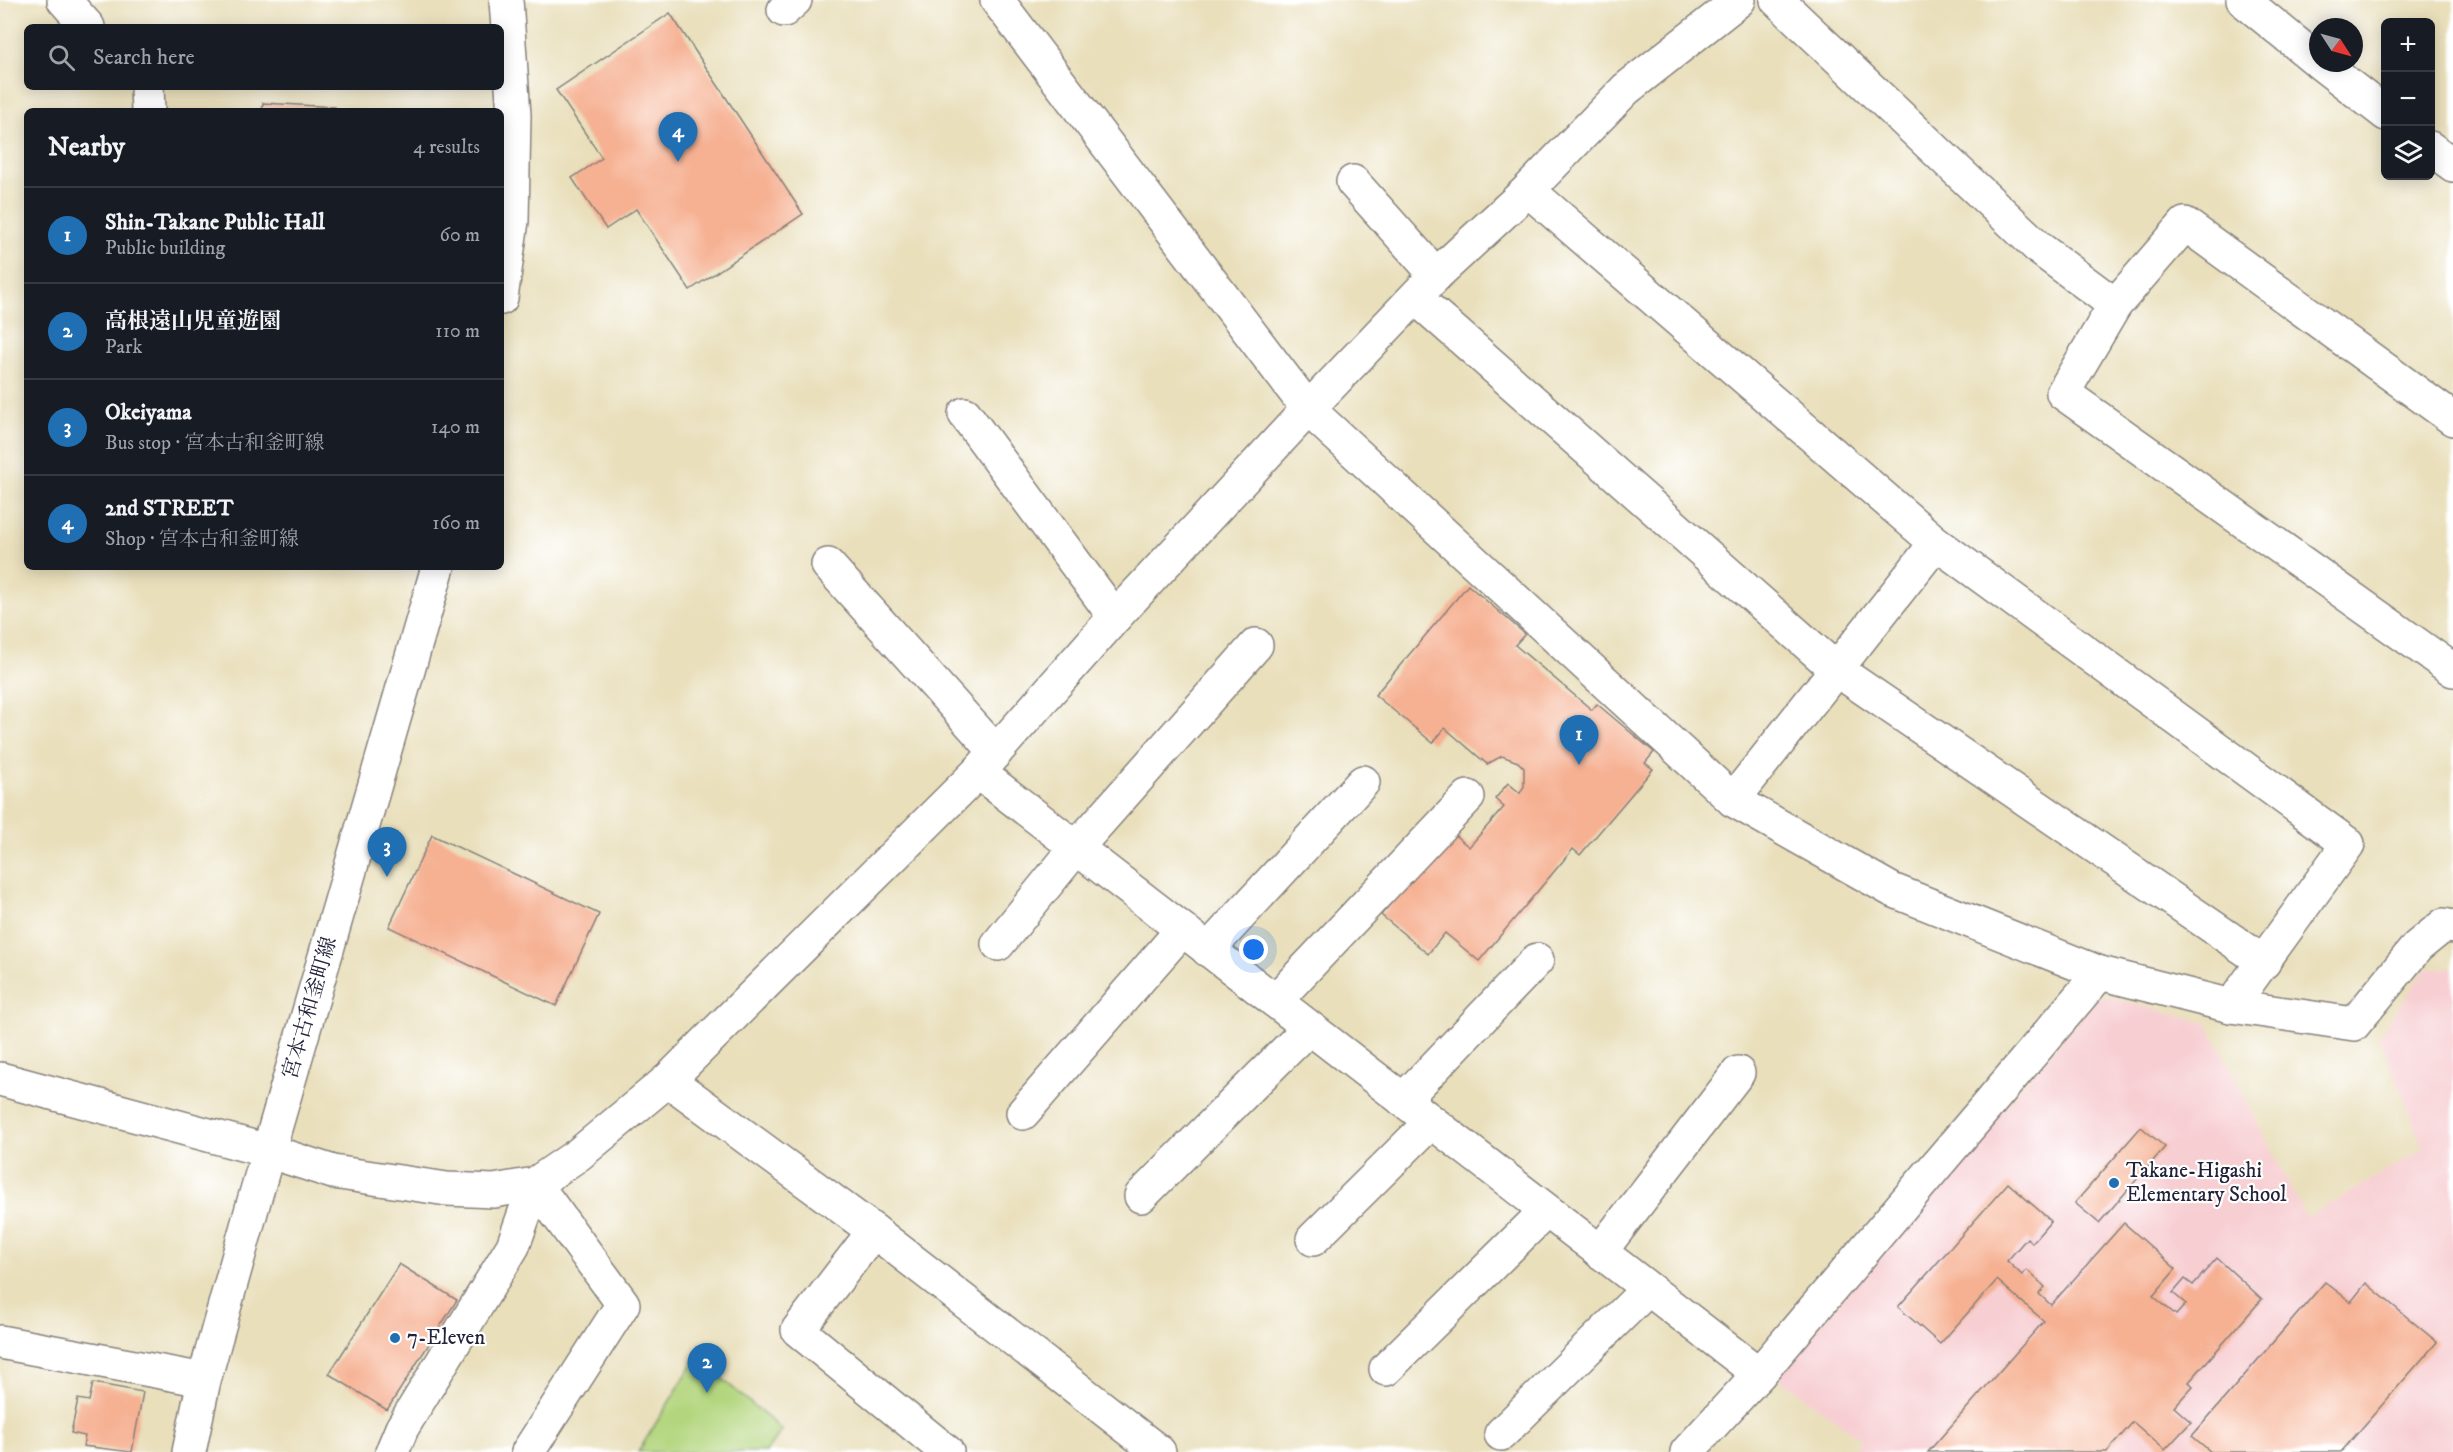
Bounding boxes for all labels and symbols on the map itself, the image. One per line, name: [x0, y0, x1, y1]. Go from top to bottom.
north arrow: [2309, 18, 2363, 72]
pin: 4: [658, 112, 698, 162]
pin: 1: [1560, 716, 1598, 765]
pin: 3: [368, 828, 406, 877]
street label: 宮本古和釜町線: [277, 934, 343, 1082]
your location: [1239, 935, 1268, 964]
place label: Takane-Higashi Elementary School: [2126, 1158, 2287, 1208]
marker: Takane-Higashi Elementary School: [2107, 1176, 2121, 1190]
place label: 7-Eleven: [407, 1325, 485, 1351]
marker: 7-Eleven: [388, 1331, 402, 1345]
pin: 2: [688, 1344, 726, 1393]

